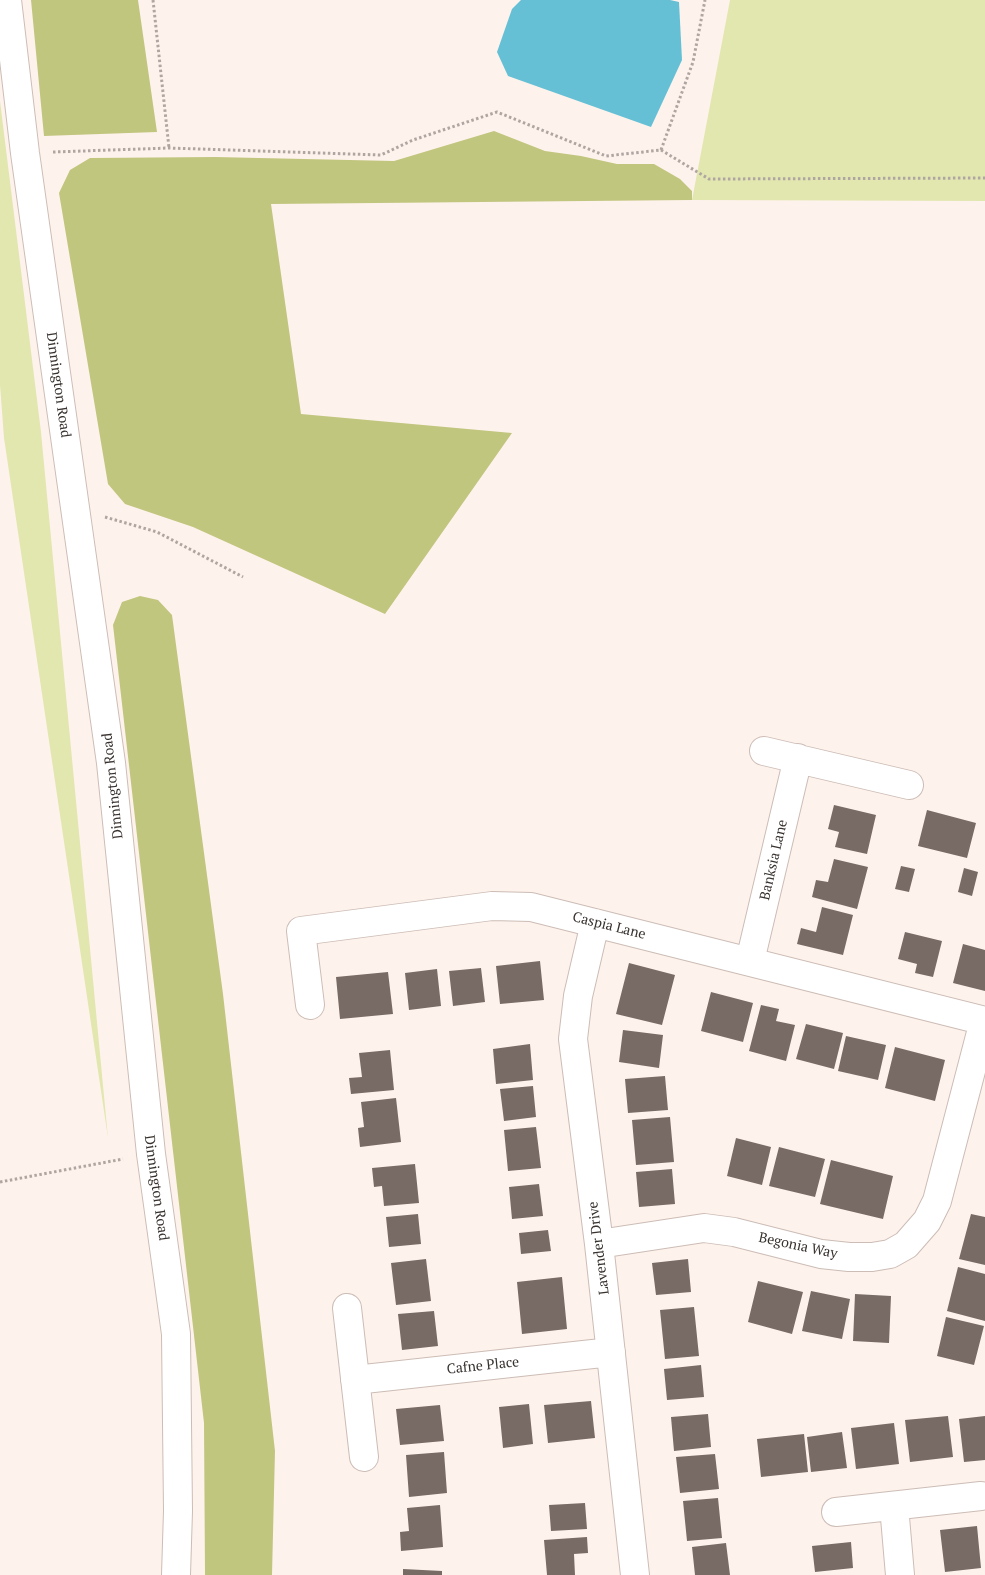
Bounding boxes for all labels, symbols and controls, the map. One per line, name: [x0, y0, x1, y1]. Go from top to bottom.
street label: Dinnington Road: [42, 331, 74, 439]
street label: Dinnington Road: [99, 732, 127, 840]
street label: Banksia Lane: [757, 818, 791, 902]
street label: Caspia Lane: [571, 909, 647, 943]
street label: Dinnington Road: [140, 1134, 172, 1242]
street label: Lavender Drive: [585, 1200, 613, 1296]
street label: Begonia Way: [757, 1229, 839, 1263]
street label: Cafne Place: [446, 1354, 520, 1378]

